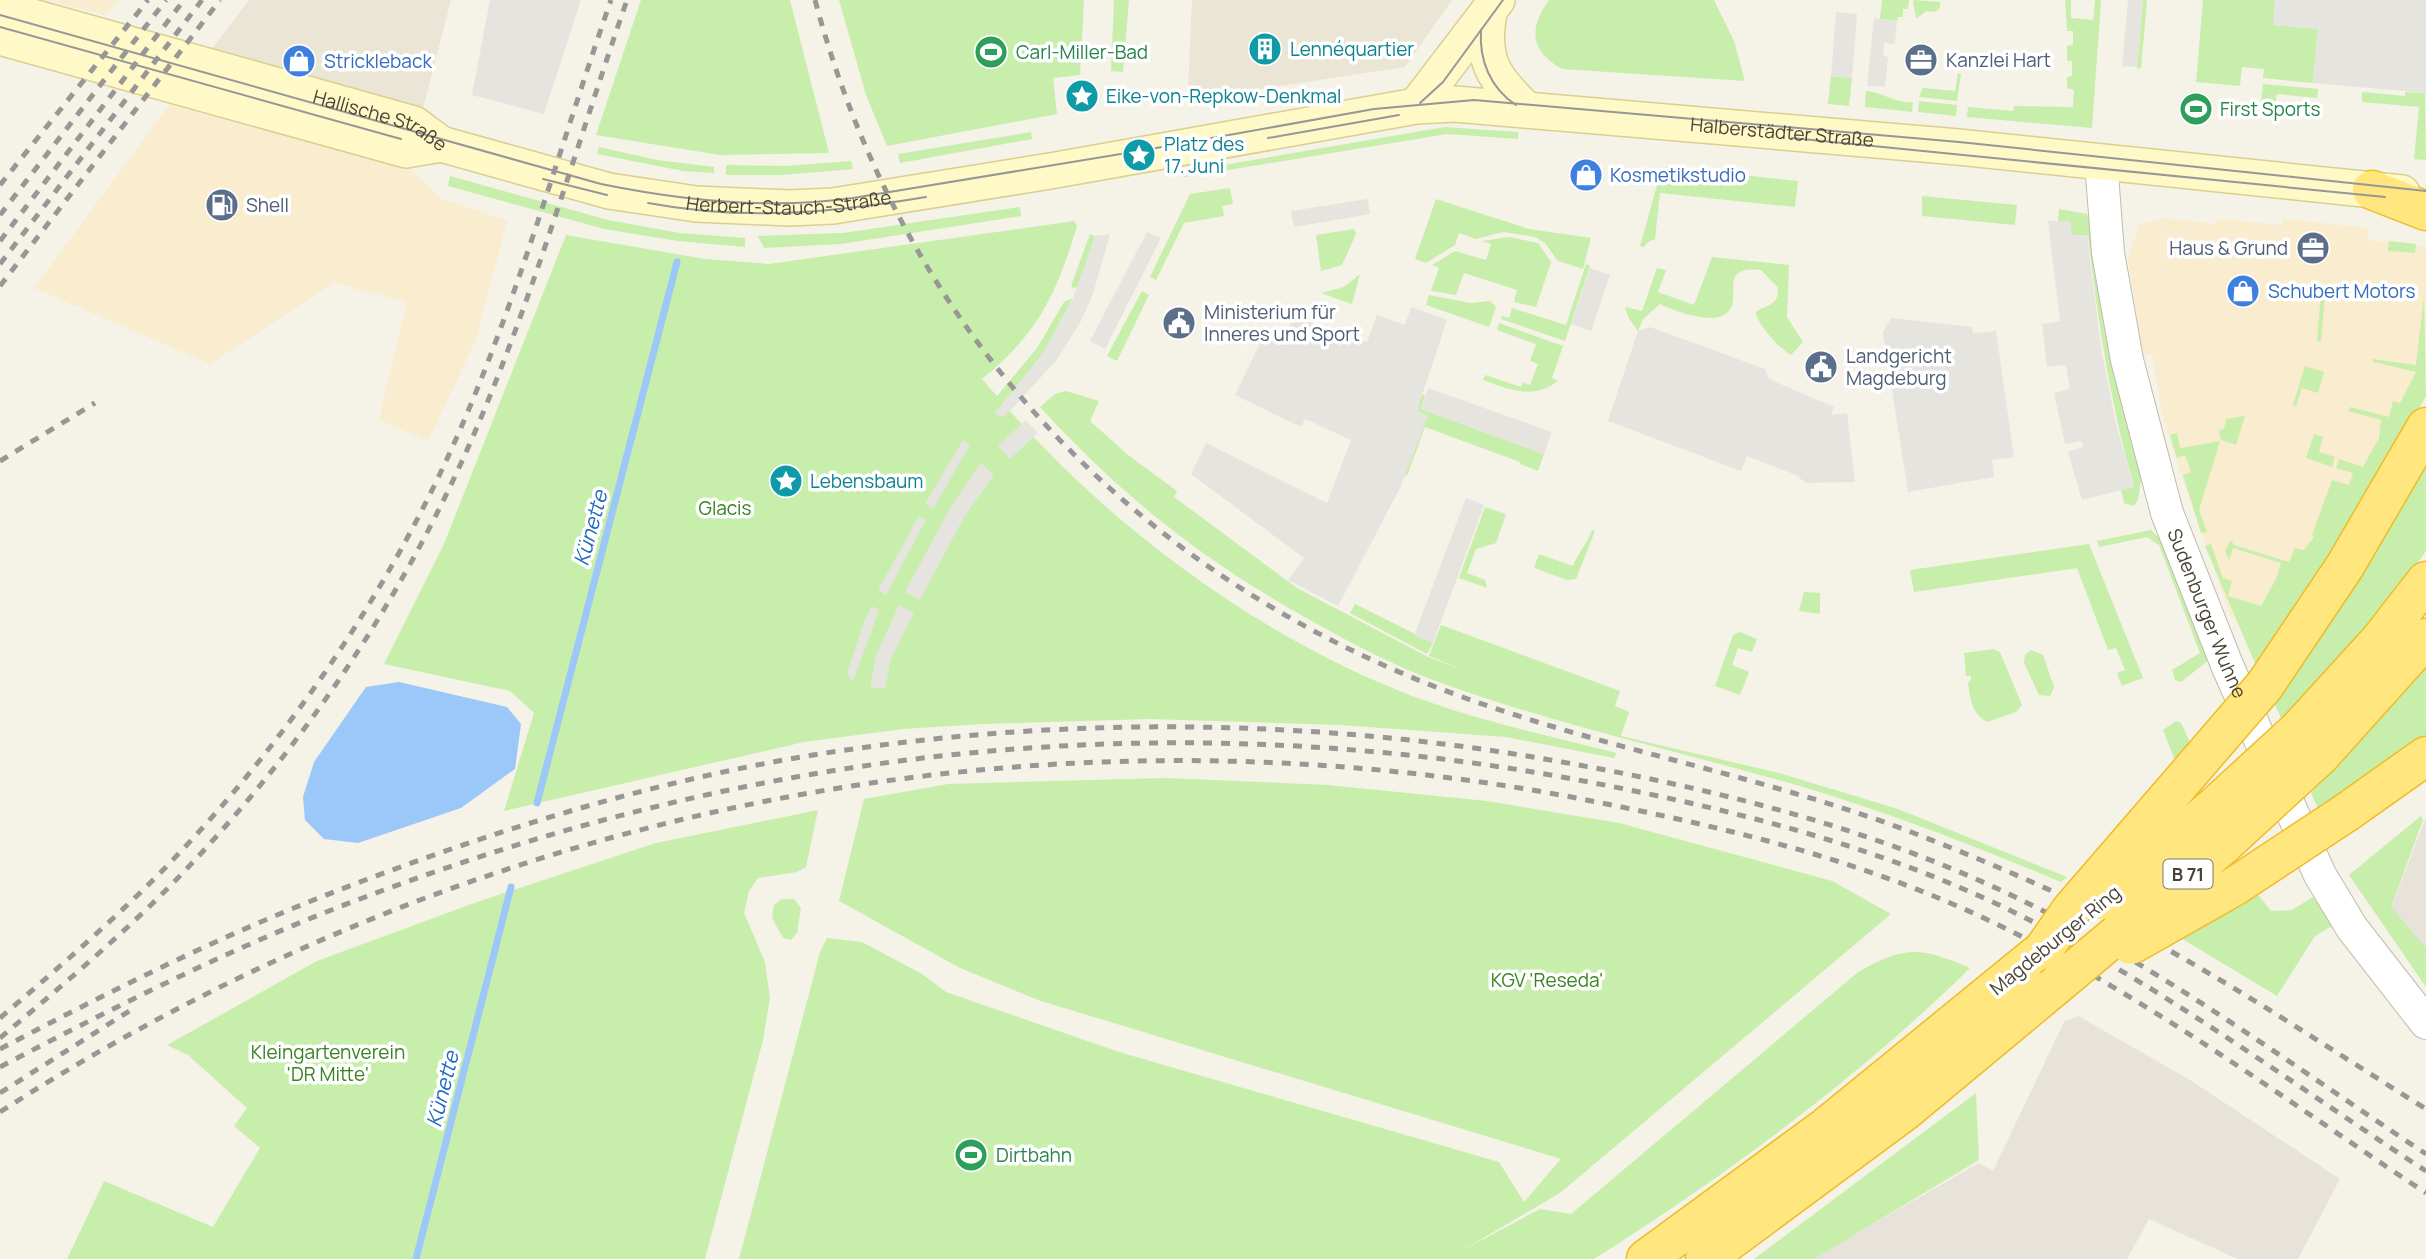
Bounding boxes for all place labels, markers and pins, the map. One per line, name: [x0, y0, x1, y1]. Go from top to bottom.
building icon: Lennéquartier: [1246, 30, 1284, 68]
sports icon: Carl-Miller-Bad: [972, 33, 1010, 71]
place label: Lennéquartier: [1290, 36, 1414, 62]
place label: Carl-Miller-Bad: [1016, 39, 1148, 65]
office icon: Kanzlei Hart: [1902, 41, 1940, 79]
shop icon: Strickleback: [280, 42, 318, 80]
place label: Kanzlei Hart: [1946, 47, 2051, 73]
place label: Strickleback: [324, 48, 432, 74]
place icon: Eike-von-Repkow-Denkmal: [1063, 77, 1101, 115]
place label: Eike-von-Repkow-Denkmal: [1106, 83, 1341, 109]
sports icon: First Sports: [2177, 90, 2215, 128]
place label: First Sports: [2220, 96, 2321, 122]
place label: Platz des 17. Juni: [1164, 131, 1244, 179]
place icon: Platz des 17. Juni: [1120, 136, 1158, 174]
shop icon: Kosmetikstudio: [1567, 156, 1605, 194]
place label: Kosmetikstudio: [1610, 162, 1746, 188]
fuel station icon: Shell: [203, 186, 241, 224]
place label: Shell: [246, 192, 289, 218]
office icon: Haus & Grund: [2294, 229, 2332, 267]
place label: Haus & Grund: [2169, 235, 2288, 261]
shop icon: Schubert Motors: [2224, 272, 2262, 310]
place label: Schubert Motors: [2268, 278, 2416, 304]
place label: Ministerium für Inneres und Sport: [1204, 299, 1360, 347]
public building icon: Ministerium für Inneres und Sport: [1160, 304, 1198, 342]
place label: Landgericht Magdeburg: [1846, 343, 1952, 391]
public building icon: Landgericht Magdeburg: [1802, 348, 1840, 386]
place icon: Lebensbaum: [767, 462, 805, 500]
place label: Lebensbaum: [810, 468, 923, 494]
sports icon: Dirtbahn: [952, 1136, 990, 1174]
place label: Dirtbahn: [996, 1142, 1072, 1168]

